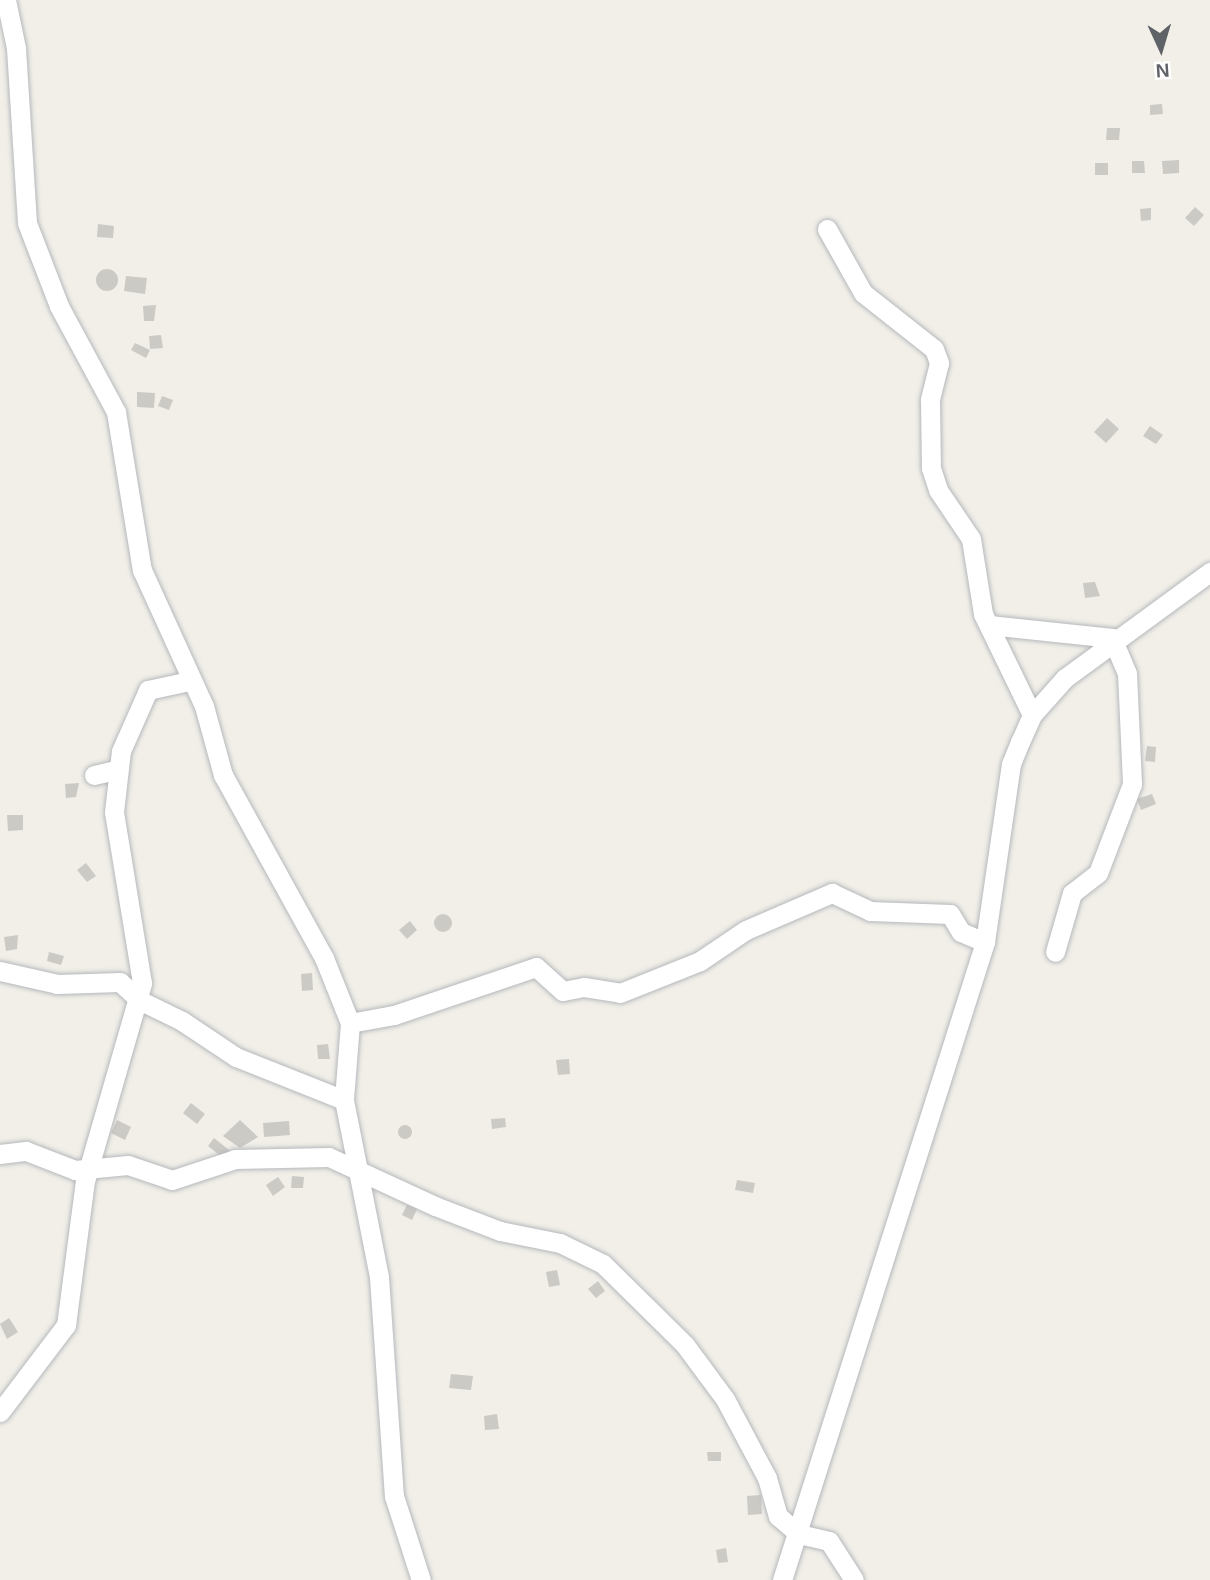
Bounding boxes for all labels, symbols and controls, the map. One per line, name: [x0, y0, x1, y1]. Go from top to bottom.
north arrow: [1126, 14, 1196, 84]
text: N: [1155, 59, 1170, 81]

